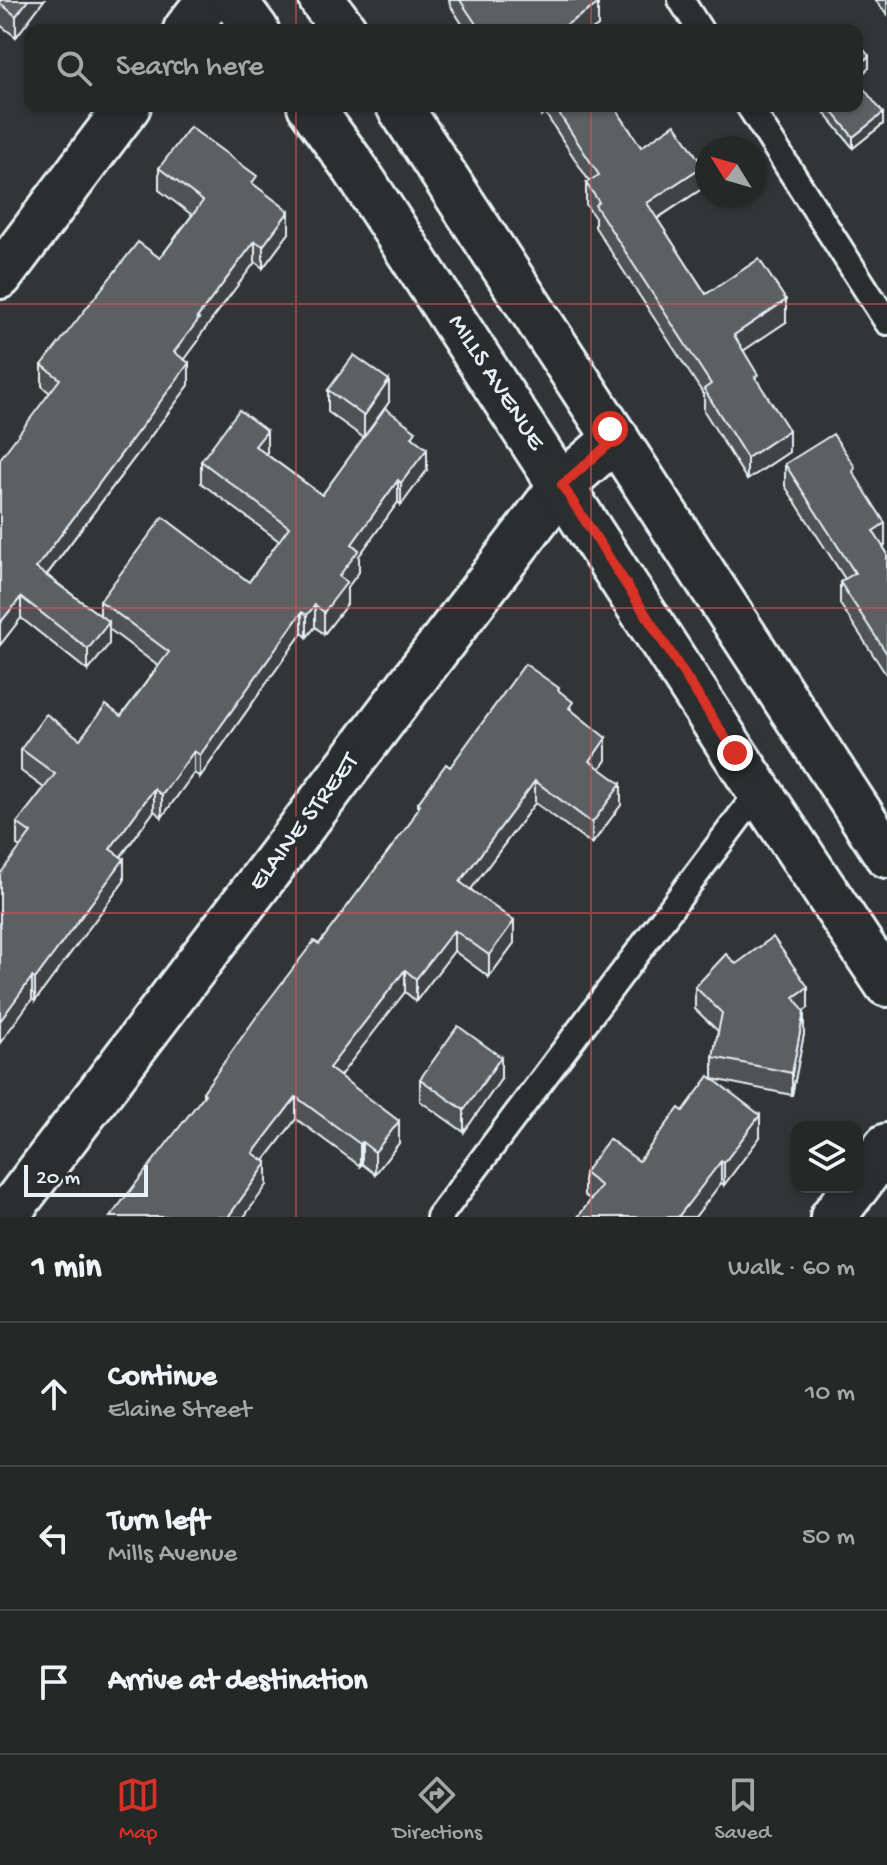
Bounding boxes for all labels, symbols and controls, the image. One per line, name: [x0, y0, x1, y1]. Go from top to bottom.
search box: [24, 24, 863, 112]
icon: search: [52, 46, 96, 90]
text: Search here: [116, 51, 264, 86]
north arrow: [695, 136, 767, 208]
street label: MILLS AVENUE: [440, 309, 551, 457]
route start: [592, 411, 628, 447]
route end: [717, 735, 753, 771]
street label: ELAINE STREET: [243, 747, 368, 898]
map controls: [791, 1121, 863, 1193]
button: layers: [791, 1121, 863, 1193]
scale bar: [24, 1161, 148, 1197]
text: 20 m: [36, 1166, 80, 1192]
text: 1 min: [32, 1249, 101, 1289]
text: Walk · 60 m: [728, 1254, 855, 1285]
text: Continue: [108, 1361, 217, 1396]
icon: ahead: [32, 1372, 76, 1416]
text: 10 m: [805, 1379, 855, 1410]
text: Elaine Street: [108, 1396, 251, 1427]
text: Turn left: [108, 1505, 209, 1540]
icon: left: [32, 1516, 76, 1560]
text: 50 m: [802, 1523, 855, 1554]
text: Mills Avenue: [108, 1540, 237, 1571]
icon: arrive: [32, 1660, 76, 1704]
text: Arrive at destination: [108, 1665, 368, 1700]
tab: Map: [116, 1773, 160, 1847]
tab: Directions: [393, 1773, 482, 1847]
tab: Saved: [714, 1773, 771, 1847]

